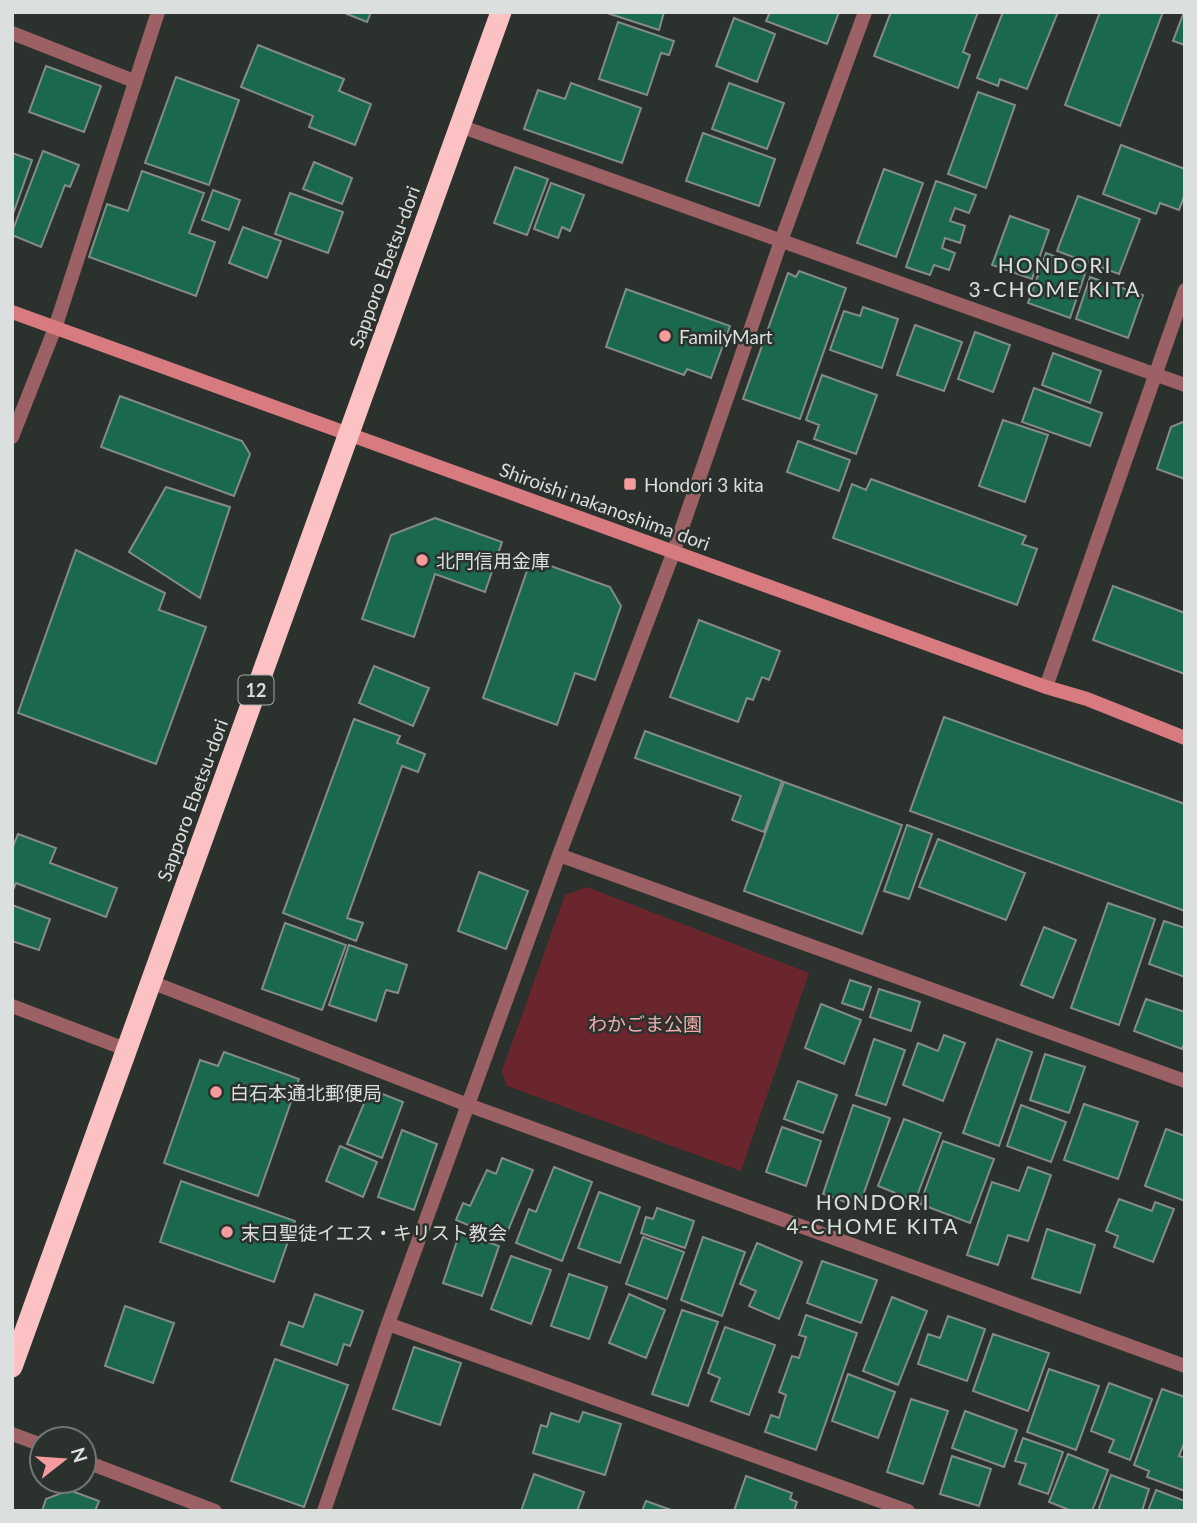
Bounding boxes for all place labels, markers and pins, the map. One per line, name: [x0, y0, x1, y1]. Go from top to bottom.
place label: FamilyMart: [679, 325, 773, 348]
marker: FamilyMart: [657, 328, 673, 344]
place label: Hondori 3 kita: [644, 473, 764, 496]
marker: Hondori 3 kita: [622, 476, 638, 492]
place label: 北門信用金庫: [436, 549, 550, 572]
marker: 北門信用金庫: [414, 552, 430, 568]
place label: 白石本通北郵便局: [230, 1081, 382, 1104]
marker: 白石本通北郵便局: [208, 1084, 224, 1100]
place label: 末日聖徒イエス・キリスト教会: [241, 1221, 507, 1244]
marker: 末日聖徒イエス・キリスト教会: [219, 1224, 235, 1240]

